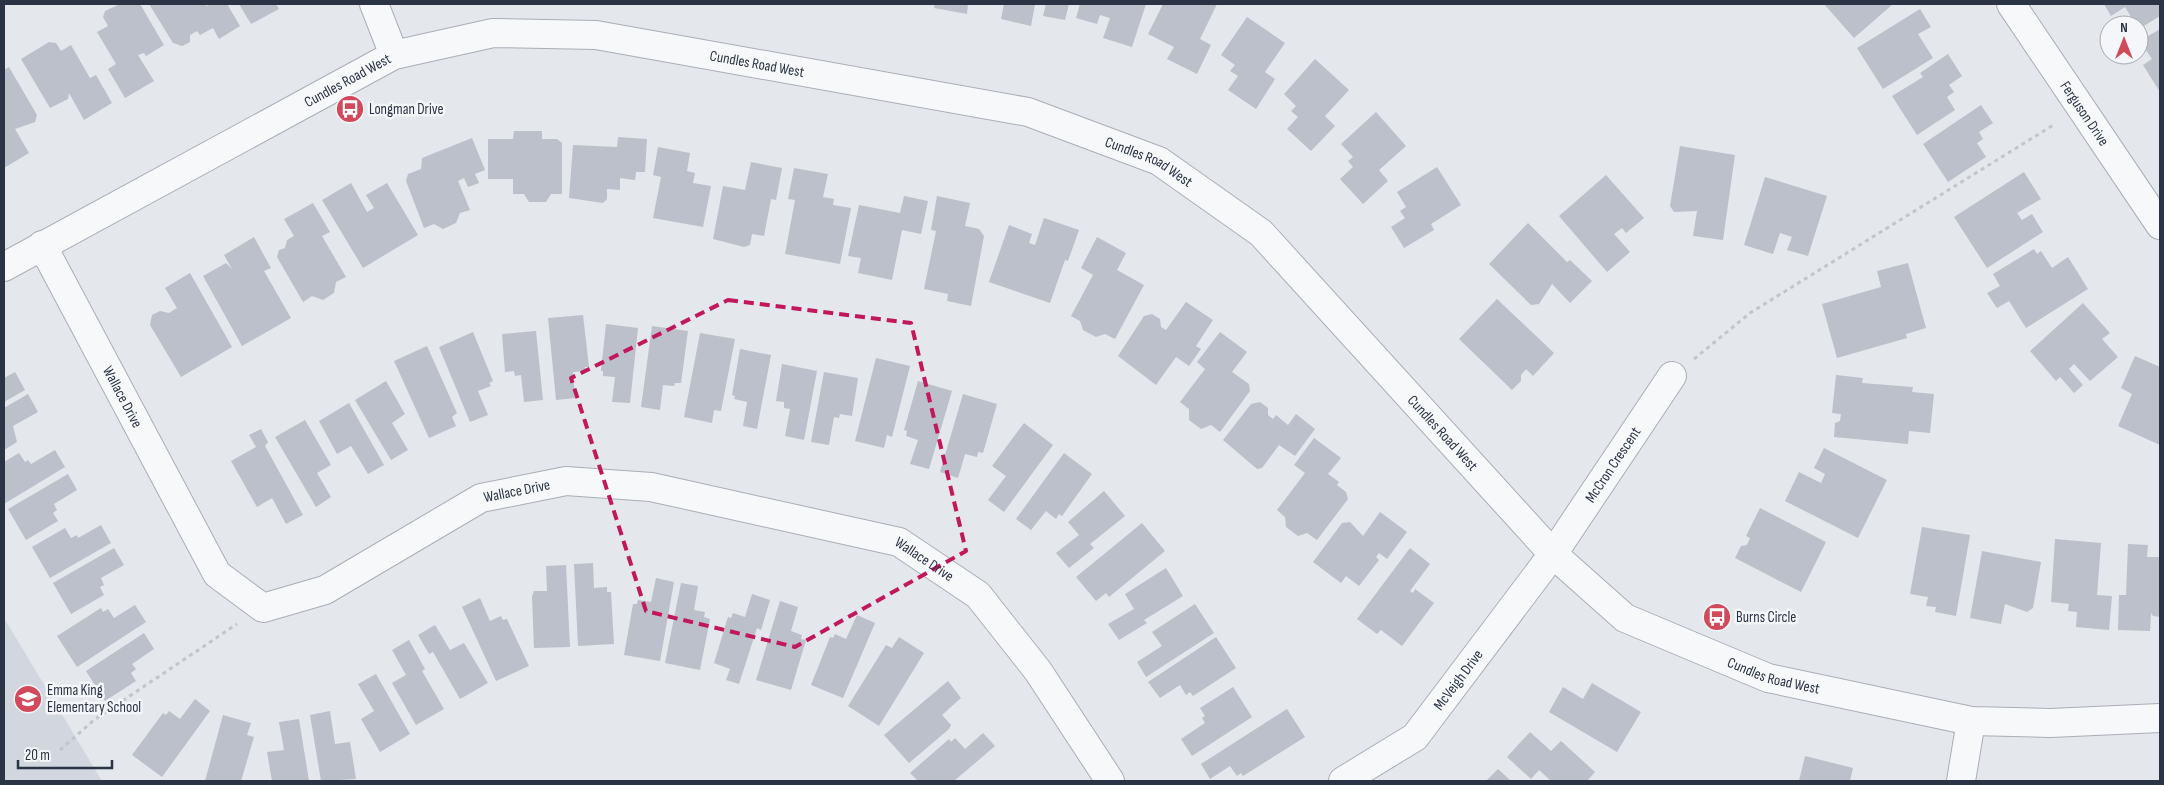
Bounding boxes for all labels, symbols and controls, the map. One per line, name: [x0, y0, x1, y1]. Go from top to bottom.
north arrow: [2099, 15, 2149, 65]
text: N: [2120, 19, 2128, 36]
street label: Cundles Road West: [708, 46, 806, 82]
street label: Cundles Road West: [301, 49, 395, 112]
street label: Ferguson Drive: [2056, 78, 2113, 150]
bus stop icon: Longman Drive: [335, 94, 365, 124]
place label: Longman Drive: [369, 100, 443, 119]
street label: Cundles Road West: [1102, 133, 1196, 192]
street label: Wallace Drive: [98, 363, 146, 431]
street label: Cundles Road West: [1403, 391, 1482, 475]
street label: McCron Crescent: [1581, 423, 1645, 506]
street label: Wallace Drive: [482, 475, 552, 507]
street label: Wallace Drive: [891, 533, 957, 586]
bus stop icon: Burns Circle: [1702, 602, 1732, 632]
place label: Burns Circle: [1736, 608, 1796, 627]
street label: McVeigh Drive: [1430, 646, 1488, 714]
street label: Cundles Road West: [1724, 653, 1822, 699]
place label: Emma King Elementary School: [47, 681, 141, 717]
school or university icon: Emma King Elementary School: [13, 684, 43, 714]
scale bar: [18, 738, 111, 770]
text: 20 m: [25, 746, 50, 765]

